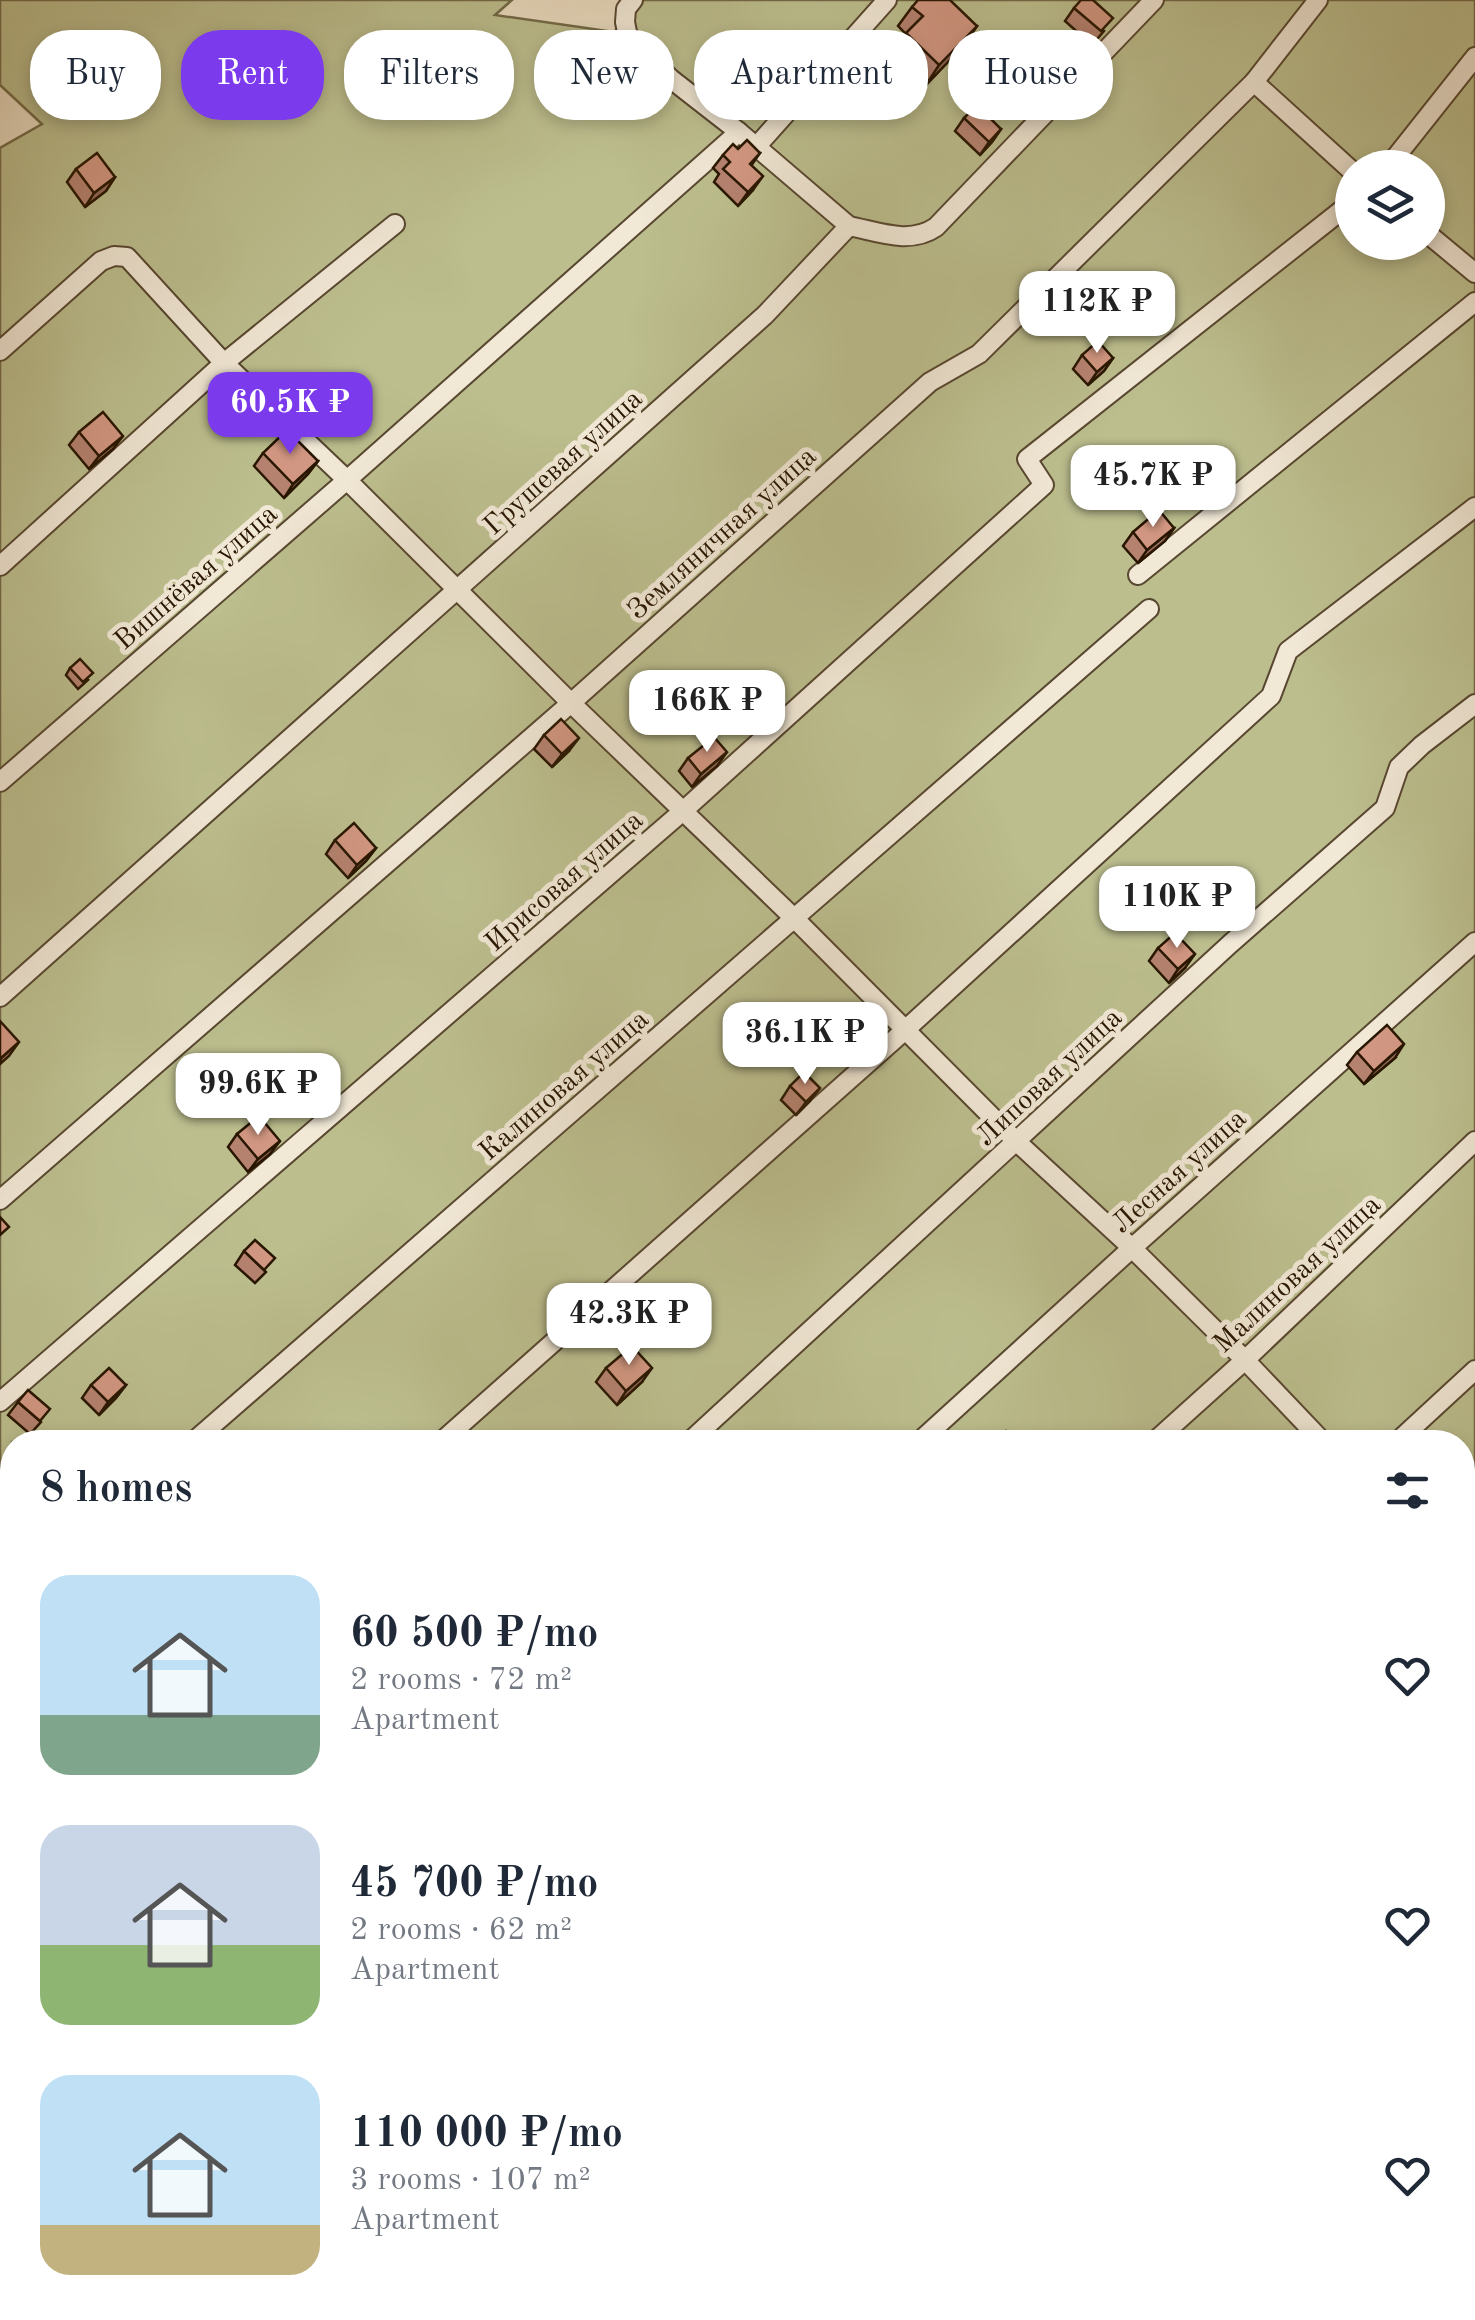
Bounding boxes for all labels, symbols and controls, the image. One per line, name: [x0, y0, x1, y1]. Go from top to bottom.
chip: Buy: [30, 30, 161, 120]
chip: Rent: [181, 30, 324, 120]
chip: Filters: [344, 30, 514, 120]
chip: New: [534, 30, 674, 120]
chip: Apartment: [694, 30, 928, 120]
chip: House: [948, 30, 1113, 120]
map controls: [1335, 150, 1445, 260]
button: layers: [1335, 150, 1445, 260]
pin: 112K ₽: [1016, 271, 1178, 356]
text: 112K ₽: [1041, 287, 1153, 319]
pin: 60.5K ₽: [198, 372, 382, 457]
street label: Грушевая улица: [479, 385, 649, 541]
text: 60.5K ₽: [230, 388, 350, 420]
street label: Земляничная улица: [623, 442, 823, 626]
pin: 45.7K ₽: [1061, 445, 1245, 530]
text: 45.7K ₽: [1093, 461, 1213, 493]
street label: Вишнёвая улица: [110, 500, 284, 656]
pin: 166K ₽: [626, 670, 788, 755]
text: 166K ₽: [651, 686, 763, 718]
street label: Ирисовая улица: [481, 806, 649, 958]
pin: 110K ₽: [1096, 866, 1258, 951]
text: 110K ₽: [1121, 882, 1233, 914]
pin: 36.1K ₽: [713, 1002, 897, 1087]
street label: Липовая улица: [972, 1004, 1128, 1152]
street label: Калиновая улица: [475, 1005, 655, 1167]
text: 36.1K ₽: [745, 1018, 865, 1050]
pin: 99.6K ₽: [166, 1053, 350, 1138]
text: 99.6K ₽: [198, 1069, 318, 1101]
street label: Лесная улица: [1107, 1105, 1253, 1240]
street label: Малиновая улица: [1209, 1191, 1387, 1359]
pin: 42.3K ₽: [537, 1283, 721, 1368]
text: 42.3K ₽: [569, 1299, 689, 1331]
icon: filters: [1380, 1463, 1435, 1518]
text: 8 homes: [40, 1469, 192, 1511]
text: 60 500 ₽/mo: [350, 1614, 598, 1656]
icon: home: [120, 1615, 240, 1735]
icon: heart: [1380, 1648, 1435, 1703]
text: 2 rooms · 72 m²: [350, 1665, 572, 1697]
text: Apartment: [350, 1705, 500, 1737]
text: 45 700 ₽/mo: [350, 1864, 598, 1906]
icon: home: [120, 1865, 240, 1985]
icon: heart: [1380, 1898, 1435, 1953]
text: 2 rooms · 62 m²: [350, 1915, 572, 1947]
text: Apartment: [350, 1955, 500, 1987]
text: 110 000 ₽/mo: [350, 2114, 623, 2156]
icon: home: [120, 2115, 240, 2235]
icon: heart: [1380, 2148, 1435, 2203]
text: 3 rooms · 107 m²: [350, 2165, 591, 2197]
text: Apartment: [350, 2205, 500, 2237]

